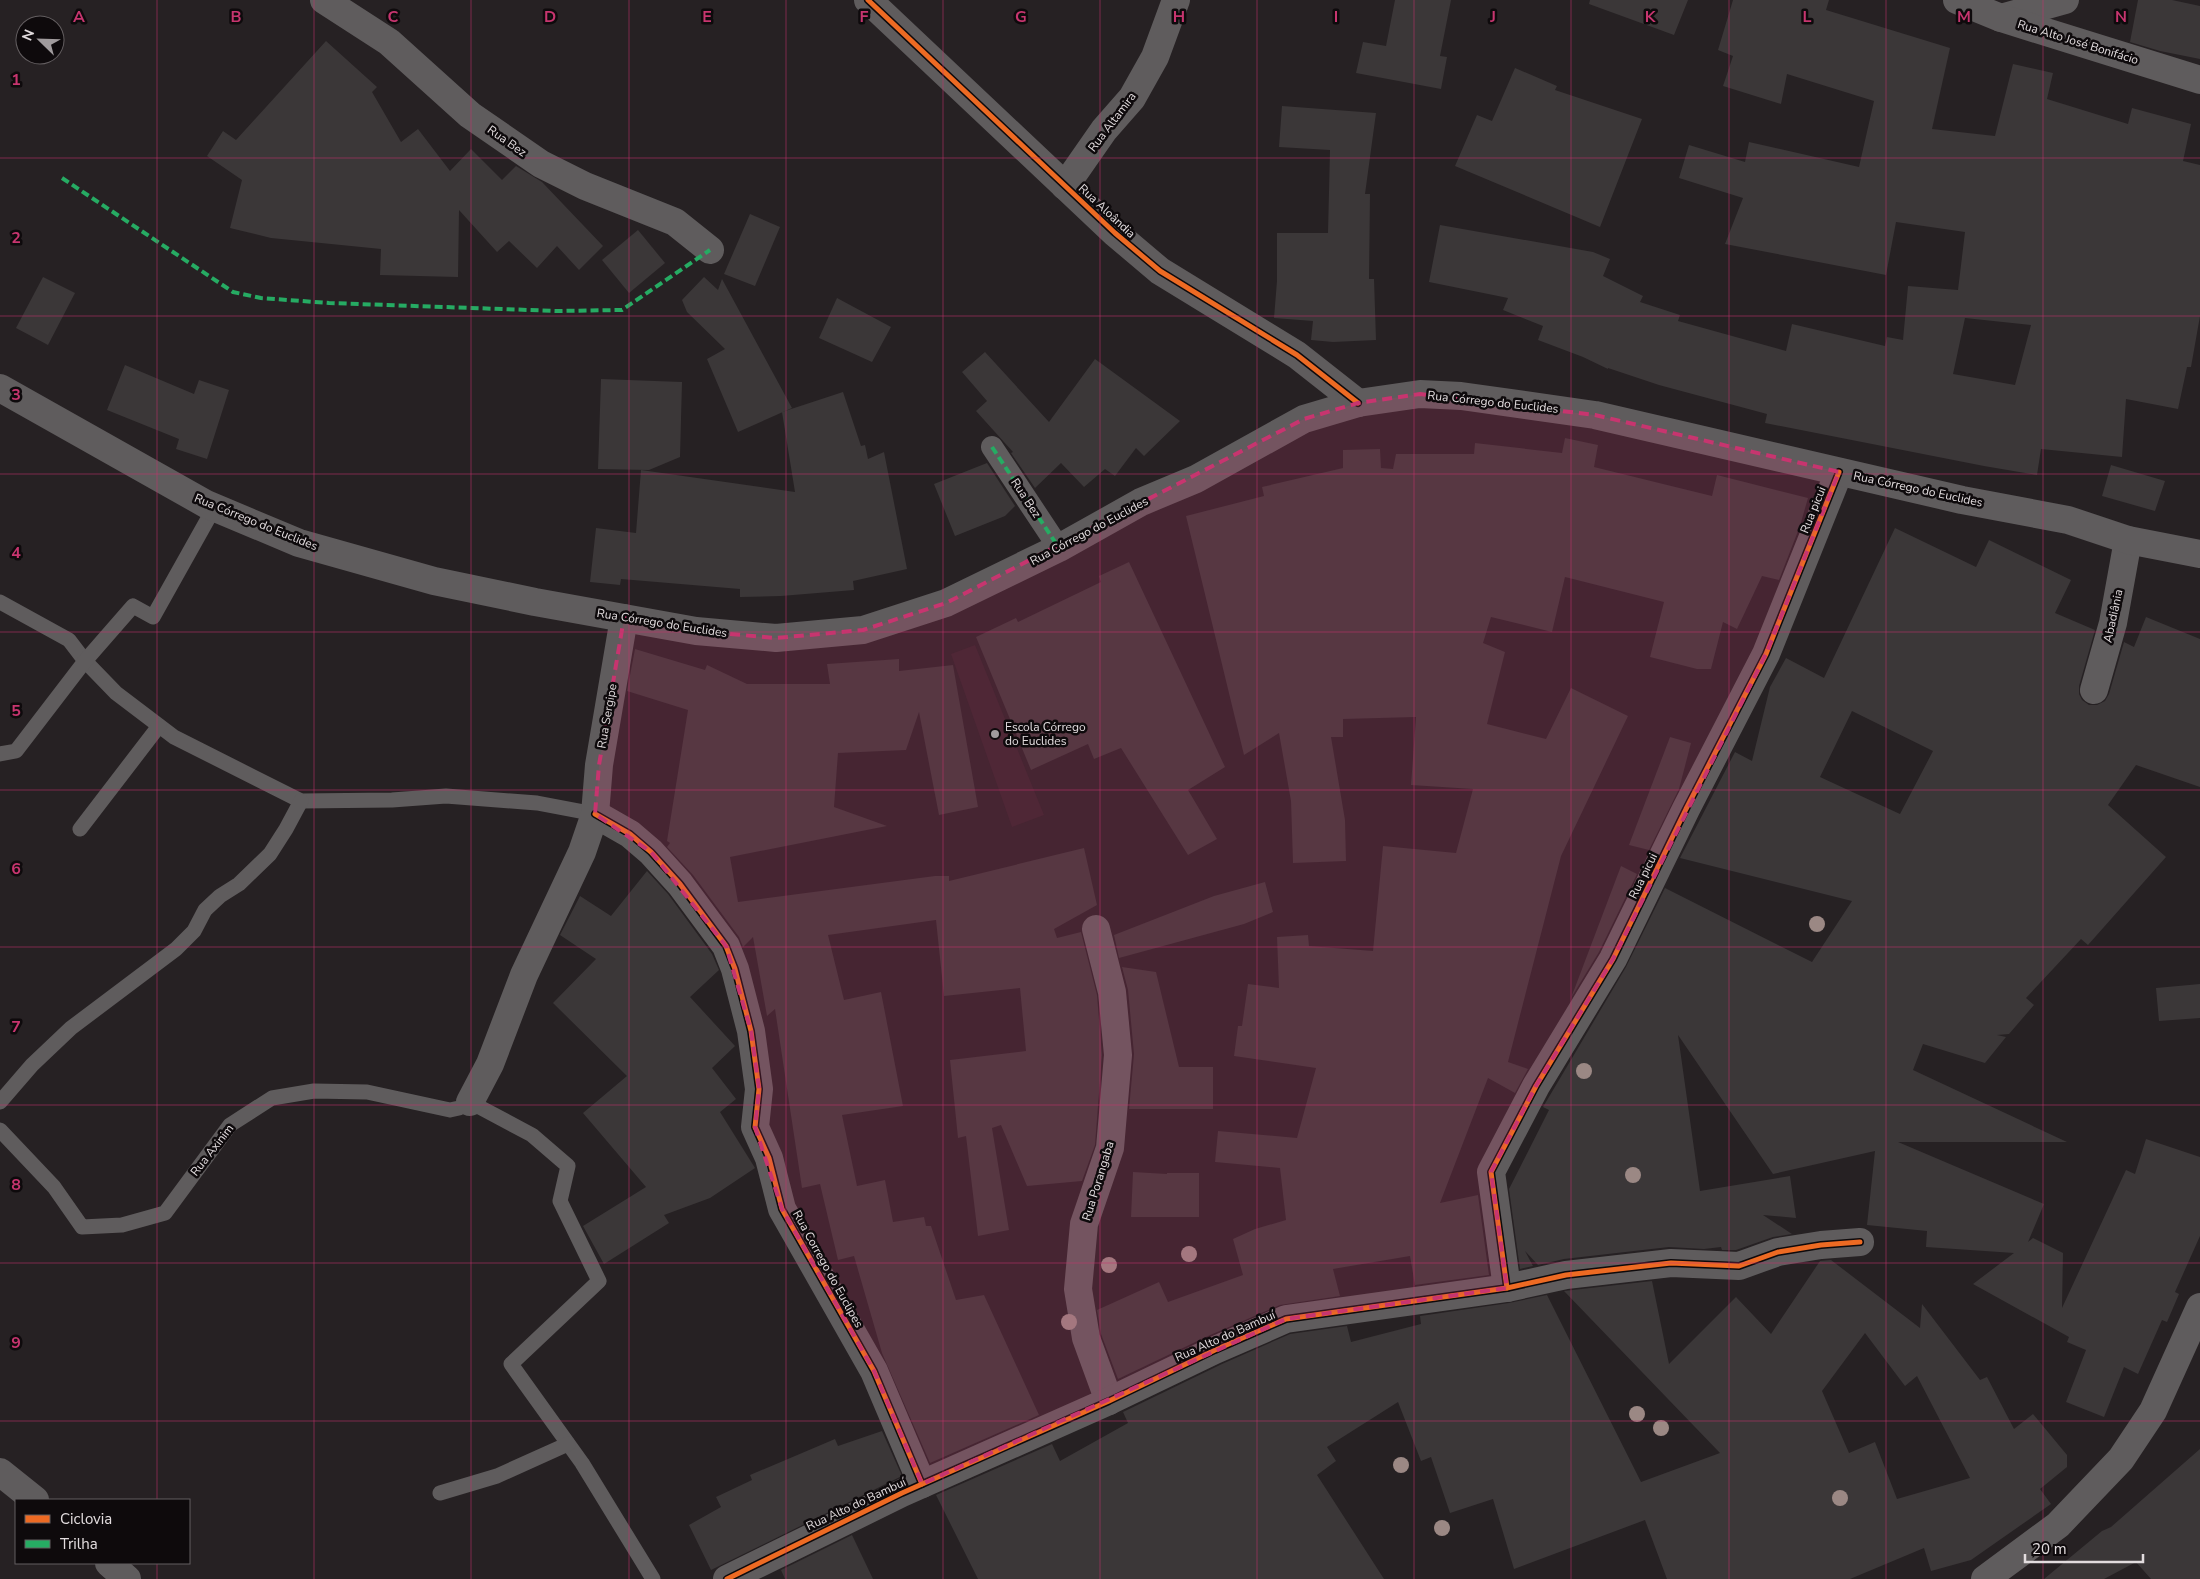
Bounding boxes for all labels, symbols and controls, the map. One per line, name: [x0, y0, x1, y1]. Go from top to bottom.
text: A: [73, 6, 85, 28]
text: B: [230, 6, 242, 28]
text: C: [388, 6, 399, 28]
text: D: [544, 6, 556, 28]
text: E: [702, 6, 712, 28]
text: F: [860, 6, 869, 28]
text: G: [1015, 6, 1027, 28]
text: H: [1173, 6, 1185, 28]
text: I: [1334, 6, 1338, 28]
text: J: [1489, 6, 1496, 28]
text: K: [1645, 6, 1657, 28]
text: L: [1803, 6, 1812, 28]
text: M: [1957, 6, 1971, 28]
text: N: [2115, 6, 2127, 28]
north arrow: [15, 15, 65, 65]
street label: Rua Alto José Bonifácio: [2016, 16, 2141, 68]
text: N: [18, 27, 39, 44]
text: 1: [11, 69, 21, 91]
street label: Rua Altamira: [1084, 89, 1140, 155]
street label: Rua Bez: [484, 122, 530, 160]
street label: Rua Aloândia: [1075, 180, 1139, 242]
text: 2: [11, 227, 21, 249]
text: 3: [11, 384, 21, 406]
street label: Rua Córrego do Euclides: [1427, 387, 1560, 417]
street label: Rua Córrego do Euclides: [1852, 467, 1984, 511]
street label: Rua Bez: [1007, 475, 1045, 521]
street label: Rua picui: [1796, 484, 1830, 536]
street label: Rua Córrego do Euclides: [192, 490, 320, 554]
street label: Rua Córrego do Euclides: [1027, 493, 1151, 569]
text: 4: [11, 542, 21, 564]
street label: Abadiânia: [2100, 588, 2126, 644]
street label: Rua Córrego do Euclides: [596, 605, 729, 641]
street label: Rua Sergipe: [593, 682, 621, 750]
text: 5: [11, 700, 21, 722]
place label: Escola Córrego do Euclides: [1005, 719, 1086, 749]
marker: Escola Córrego do Euclides: [989, 728, 1001, 740]
street label: Rua picui: [1625, 850, 1661, 902]
text: 6: [11, 858, 21, 880]
text: 7: [11, 1016, 21, 1038]
street label: Rua Axinim: [187, 1121, 237, 1179]
street label: Rua Porangaba: [1078, 1139, 1118, 1223]
text: 8: [11, 1174, 21, 1196]
street label: Rua Corrego do Euclipes: [789, 1208, 867, 1331]
street label: Rua Alto do Bambuí: [1172, 1306, 1279, 1365]
text: 9: [11, 1332, 21, 1354]
street label: Rua Alto do Bambuí: [804, 1473, 910, 1534]
legend: [15, 1499, 190, 1564]
text: Ciclovia: [60, 1509, 112, 1529]
scale bar: [2025, 1532, 2142, 1564]
text: Trilha: [60, 1534, 98, 1554]
text: 20 m: [2032, 1539, 2067, 1559]

